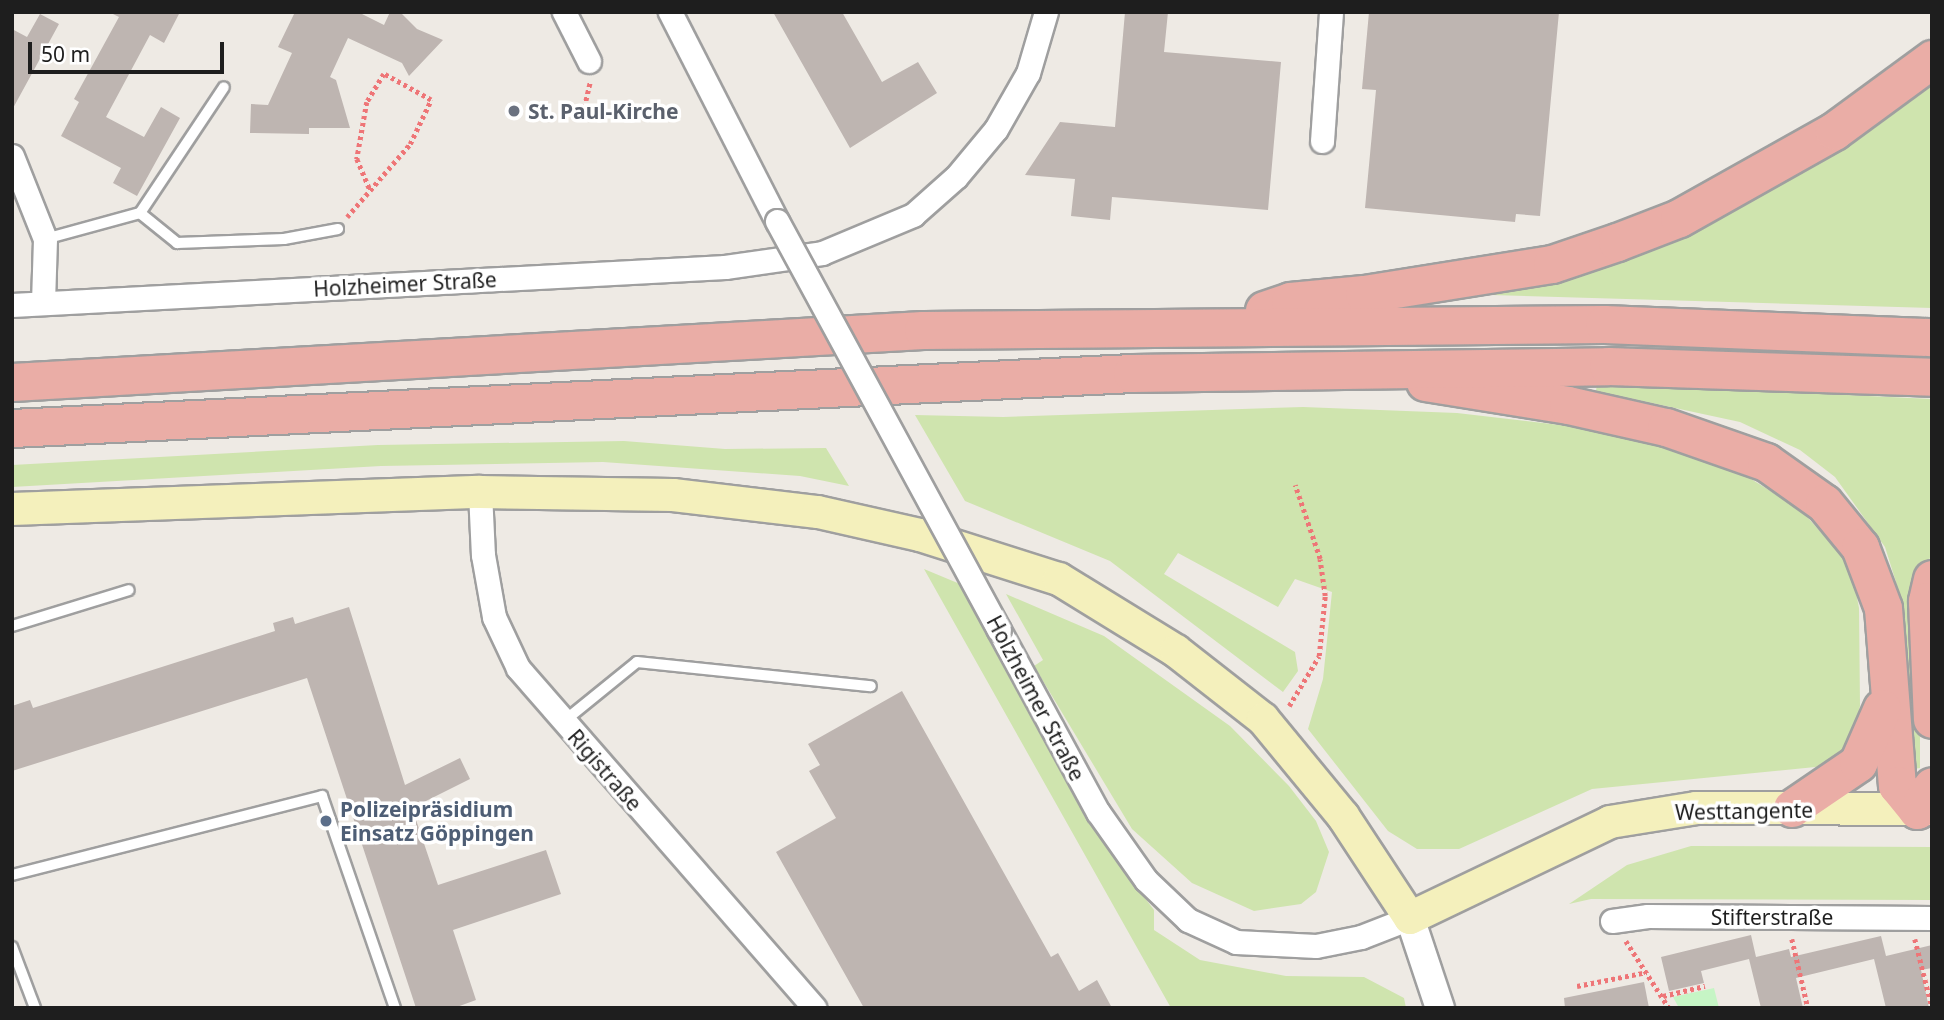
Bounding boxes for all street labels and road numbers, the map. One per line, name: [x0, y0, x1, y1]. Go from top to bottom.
street label: Holzheimer Straße: [313, 267, 497, 301]
street label: Holzheimer Straße: [982, 611, 1090, 785]
street label: Rigistraße: [563, 724, 647, 816]
street label: Westtangente: [1675, 797, 1813, 825]
street label: Stifterstraße: [1711, 904, 1833, 930]

